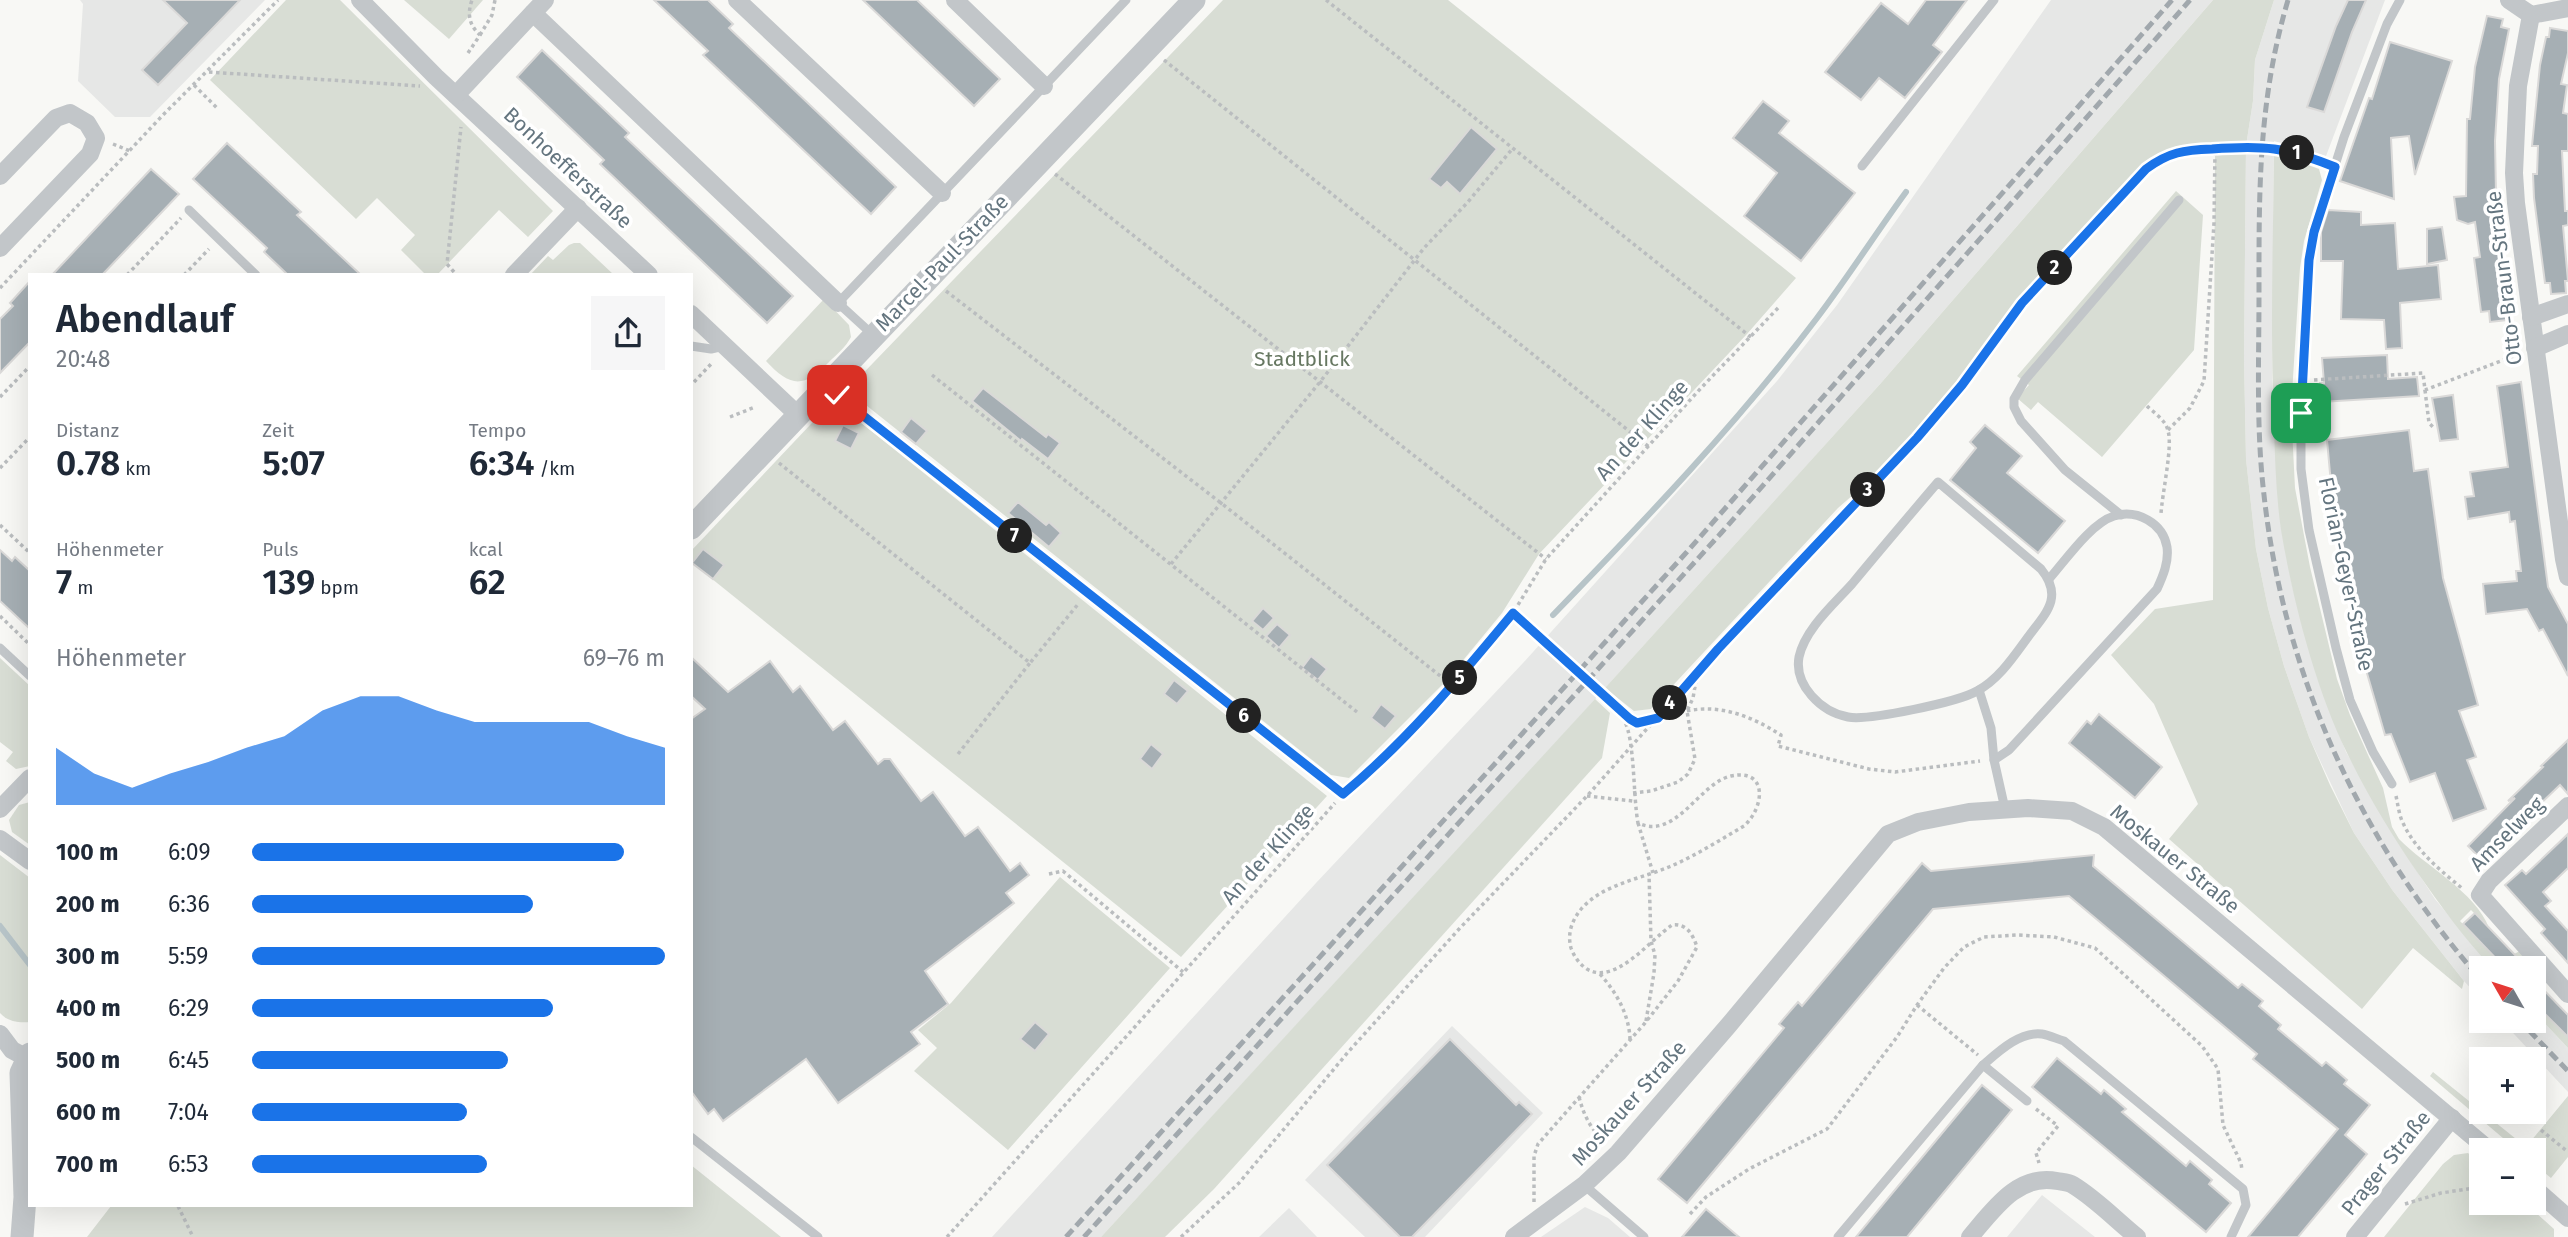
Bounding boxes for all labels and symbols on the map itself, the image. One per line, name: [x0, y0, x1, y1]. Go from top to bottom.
street label: Bonhoefferstraße: [498, 102, 638, 234]
pin: 1: [2280, 136, 2314, 170]
street label: Marcel-Paul-Straße: [870, 189, 1014, 337]
street label: Otto-Braun-Straße: [2480, 189, 2528, 367]
pin: 2: [2038, 250, 2072, 286]
park label: Stadtblick: [1254, 346, 1350, 372]
pin: [807, 365, 867, 425]
street label: An der Klinge: [1590, 374, 1694, 486]
pin: [2271, 383, 2331, 443]
pin: 3: [1850, 472, 1885, 508]
street label: Florian-Geyer-Straße: [2313, 475, 2379, 673]
pin: 7: [998, 518, 1032, 554]
pin: 5: [1442, 660, 1478, 696]
pin: 4: [1652, 686, 1688, 720]
pin: 6: [1226, 698, 1262, 734]
street label: Amselweg: [2464, 791, 2550, 877]
street label: An der Klinge: [1216, 798, 1320, 910]
street label: Moskauer Straße: [2105, 799, 2245, 919]
north arrow: [2469, 956, 2546, 1032]
street label: Moskauer Straße: [1566, 1035, 1692, 1171]
street label: Prager Straße: [2336, 1105, 2436, 1221]

